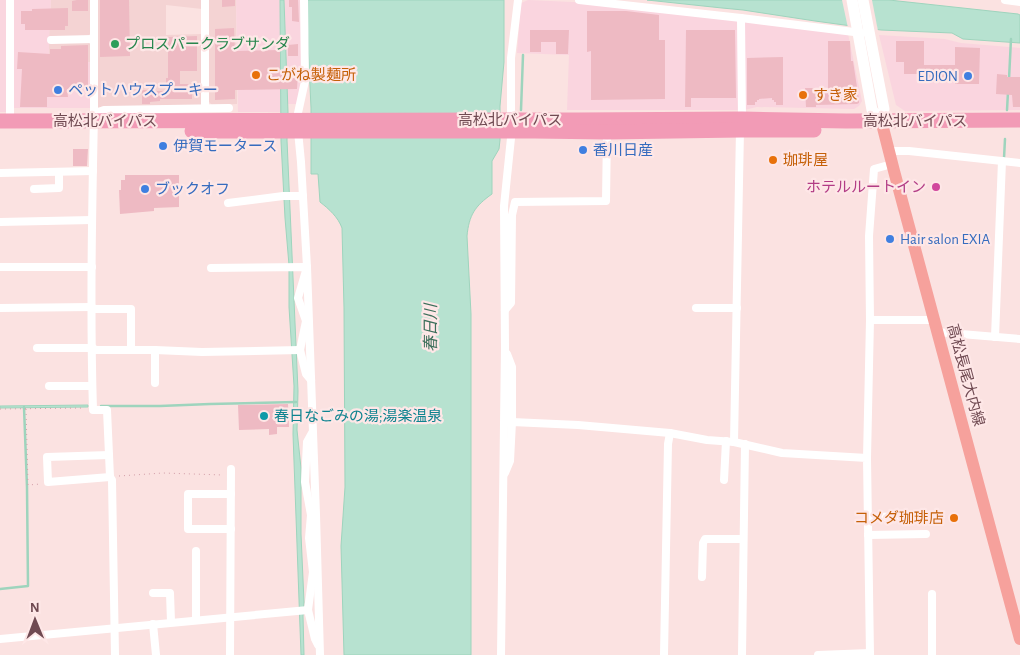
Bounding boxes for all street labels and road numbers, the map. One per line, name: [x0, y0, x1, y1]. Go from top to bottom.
street label: 高松北バイパス: [458, 111, 562, 128]
street label: 高松北バイパス: [53, 112, 157, 129]
street label: 高松北バイパス: [863, 112, 967, 129]
street label: 高松長尾大内線: [945, 322, 987, 428]

